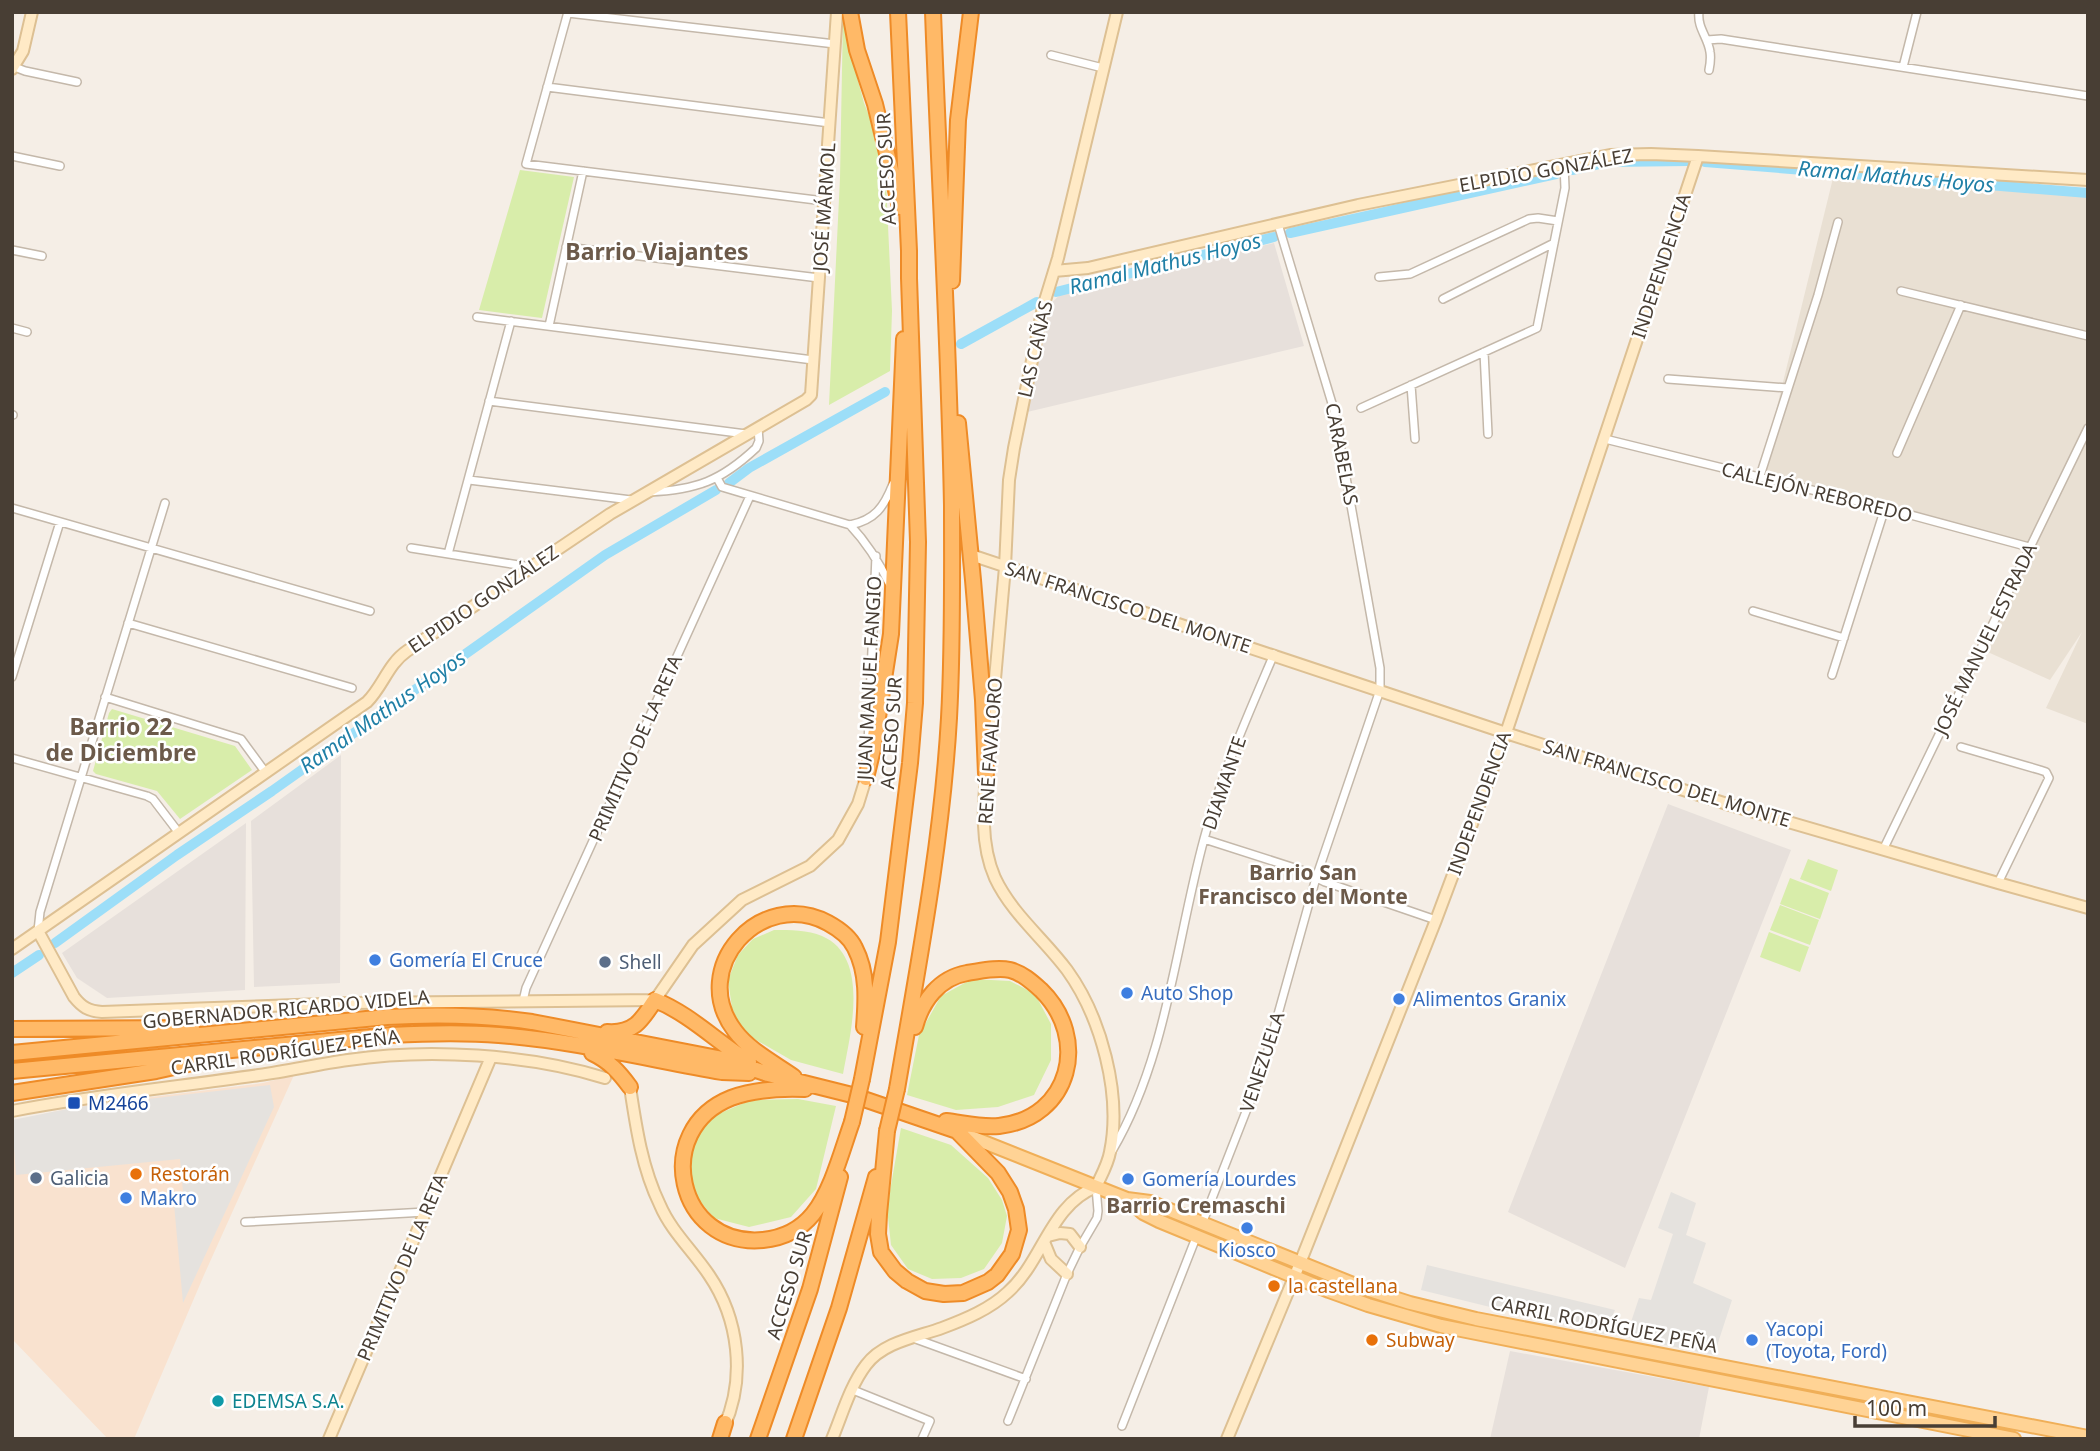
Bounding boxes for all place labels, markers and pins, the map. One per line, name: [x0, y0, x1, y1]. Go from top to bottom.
place label: Gomería El Cruce: [389, 947, 543, 973]
place label: Shell: [619, 949, 662, 975]
marker: Gomería El Cruce: [367, 952, 383, 968]
marker: Shell: [597, 954, 613, 970]
place label: Auto Shop: [1141, 980, 1234, 1006]
marker: Auto Shop: [1119, 985, 1135, 1001]
place label: Alimentos Granix: [1413, 986, 1566, 1012]
marker: Alimentos Granix: [1391, 991, 1407, 1007]
place label: M2466: [88, 1090, 149, 1116]
marker: M2466: [66, 1095, 82, 1111]
place label: Restorán: [150, 1161, 230, 1187]
place label: Galicia: [50, 1165, 109, 1191]
marker: Restorán: [128, 1166, 144, 1182]
place label: Gomería Lourdes: [1142, 1166, 1296, 1192]
marker: Galicia: [28, 1170, 44, 1186]
marker: Gomería Lourdes: [1120, 1171, 1136, 1187]
place label: Makro: [140, 1185, 197, 1211]
marker: Makro: [118, 1190, 134, 1206]
marker: Kiosco: [1239, 1220, 1255, 1236]
place label: Kiosco: [1218, 1237, 1276, 1263]
place label: la castellana: [1288, 1273, 1398, 1299]
marker: la castellana: [1266, 1278, 1282, 1294]
place label: Yacopi (Toyota, Ford): [1766, 1316, 1887, 1364]
place label: Subway: [1386, 1327, 1455, 1353]
marker: Subway: [1364, 1332, 1380, 1348]
marker: Yacopi (Toyota, Ford): [1744, 1332, 1760, 1348]
place label: EDEMSA S.A.: [232, 1388, 345, 1414]
marker: EDEMSA S.A.: [210, 1393, 226, 1409]

